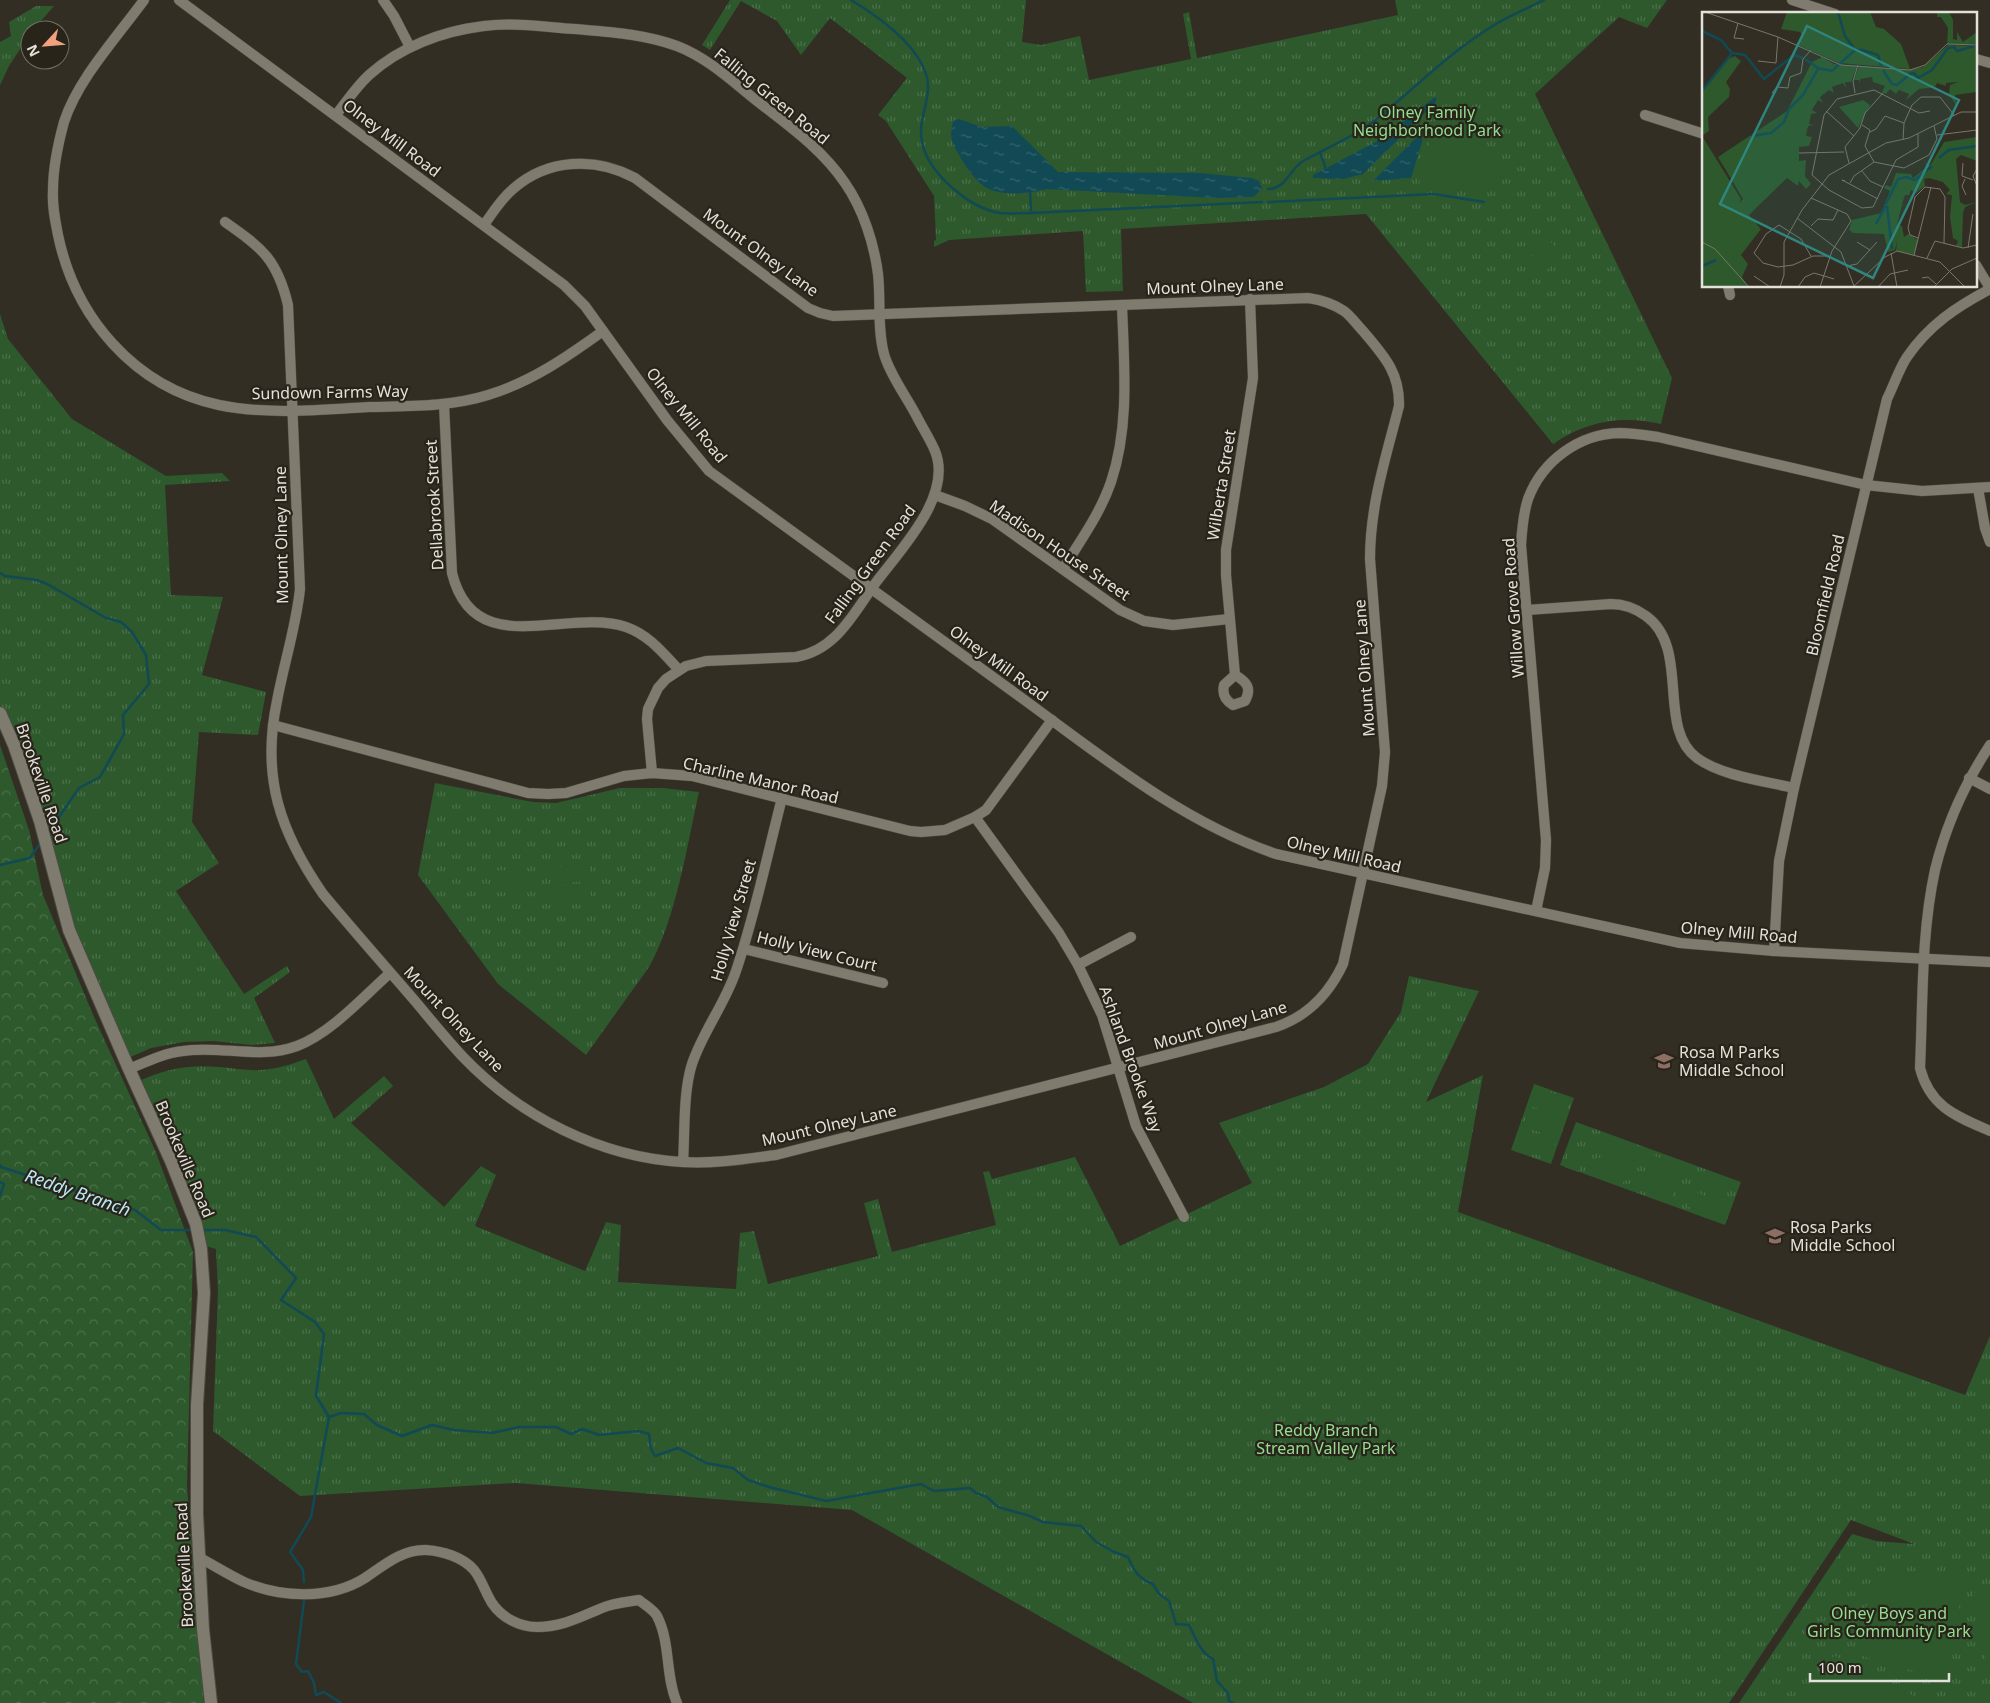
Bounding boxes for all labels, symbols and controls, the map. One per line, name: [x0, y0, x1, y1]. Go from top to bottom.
inset map: [1702, 12, 1978, 288]
north arrow: [20, 20, 70, 70]
text: N: [22, 42, 44, 60]
street label: Falling Green Road: [710, 43, 834, 149]
street label: Olney Mill Road: [339, 94, 445, 182]
park label: Olney Family Neighborhood Park: [1353, 101, 1502, 141]
street label: Mount Olney Lane: [699, 203, 823, 301]
street label: Mount Olney Lane: [1146, 273, 1284, 299]
street label: Olney Mill Road: [642, 363, 732, 467]
street label: Sundown Farms Way: [251, 380, 409, 404]
street label: Wilberta Street: [1201, 428, 1241, 542]
street label: Dellabrook Street: [420, 439, 448, 571]
street label: Mount Olney Lane: [269, 466, 293, 604]
street label: Madison House Street: [985, 495, 1135, 606]
street label: Falling Green Road: [819, 500, 921, 628]
street label: Bloomfield Road: [1800, 532, 1850, 658]
street label: Willow Grove Road: [1497, 537, 1529, 679]
street label: Mount Olney Lane: [1348, 599, 1380, 737]
street label: Olney Mill Road: [945, 620, 1053, 706]
street label: Brookeville Road: [11, 720, 73, 846]
street label: Charline Manor Road: [681, 751, 841, 809]
street label: Olney Mill Road: [1285, 830, 1403, 878]
street label: Holly View Street: [705, 856, 761, 984]
street label: Olney Mill Road: [1680, 916, 1798, 948]
street label: Holly View Court: [754, 925, 880, 977]
street label: Mount Olney Lane: [399, 961, 509, 1077]
street label: Ashland Brooke Way: [1094, 983, 1168, 1136]
street label: Mount Olney Lane: [1151, 995, 1289, 1055]
place label: Rosa M Parks Middle School: [1679, 1041, 1784, 1081]
school or university icon: Rosa M Parks Middle School: [1653, 1050, 1675, 1072]
street label: Brookeville Road: [150, 1097, 220, 1221]
street label: Mount Olney Lane: [759, 1099, 899, 1151]
water label: Reddy Branch: [22, 1163, 134, 1221]
place label: Rosa Parks Middle School: [1790, 1216, 1895, 1256]
school or university icon: Rosa Parks Middle School: [1764, 1225, 1786, 1247]
park label: Reddy Branch Stream Valley Park: [1256, 1419, 1396, 1459]
street label: Brookeville Road: [170, 1502, 198, 1628]
park label: Olney Boys and Girls Community Park: [1807, 1602, 1971, 1642]
scale bar: [1810, 1650, 1949, 1682]
text: 100 m: [1818, 1657, 1862, 1677]

